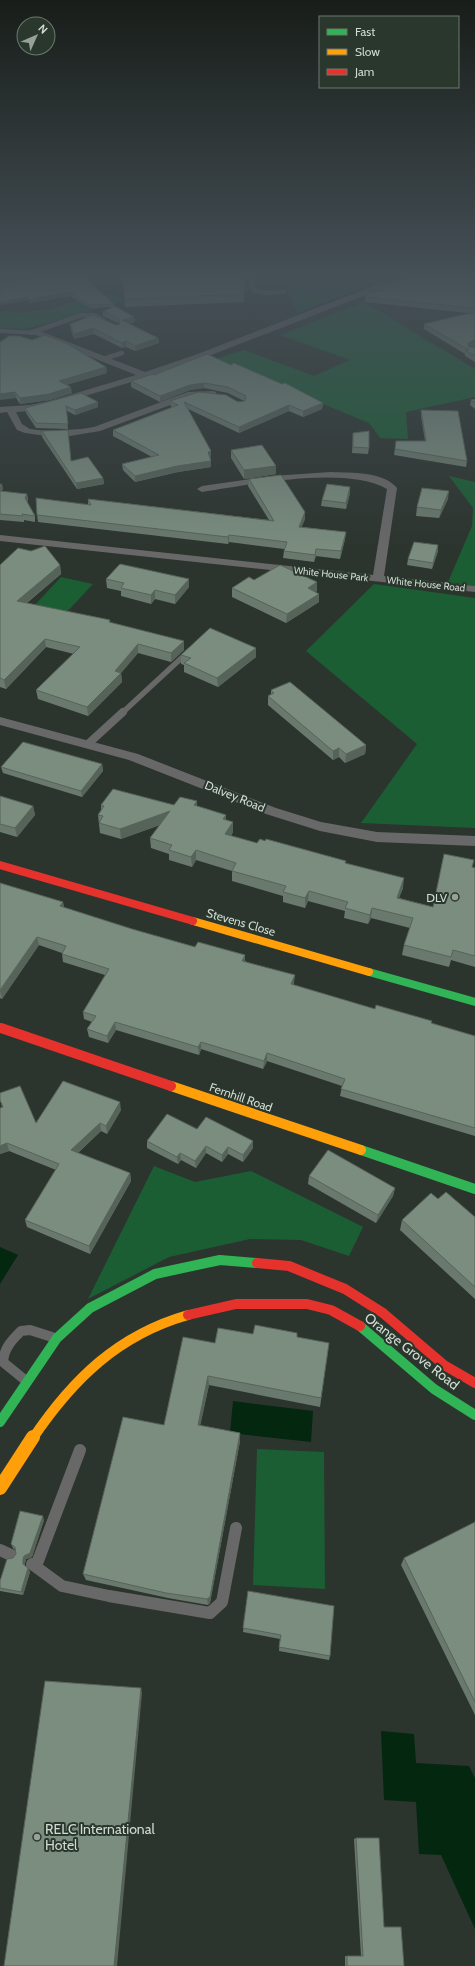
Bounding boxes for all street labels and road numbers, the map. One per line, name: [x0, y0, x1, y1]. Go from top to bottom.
street label: White House Park: [293, 564, 369, 584]
street label: White House Road: [386, 573, 466, 595]
street label: Dalvey Road: [203, 777, 267, 815]
street label: Stevens Close: [205, 905, 277, 939]
street label: Fernhill Road: [207, 1079, 275, 1115]
street label: Orange Grove Road: [361, 1308, 463, 1394]

